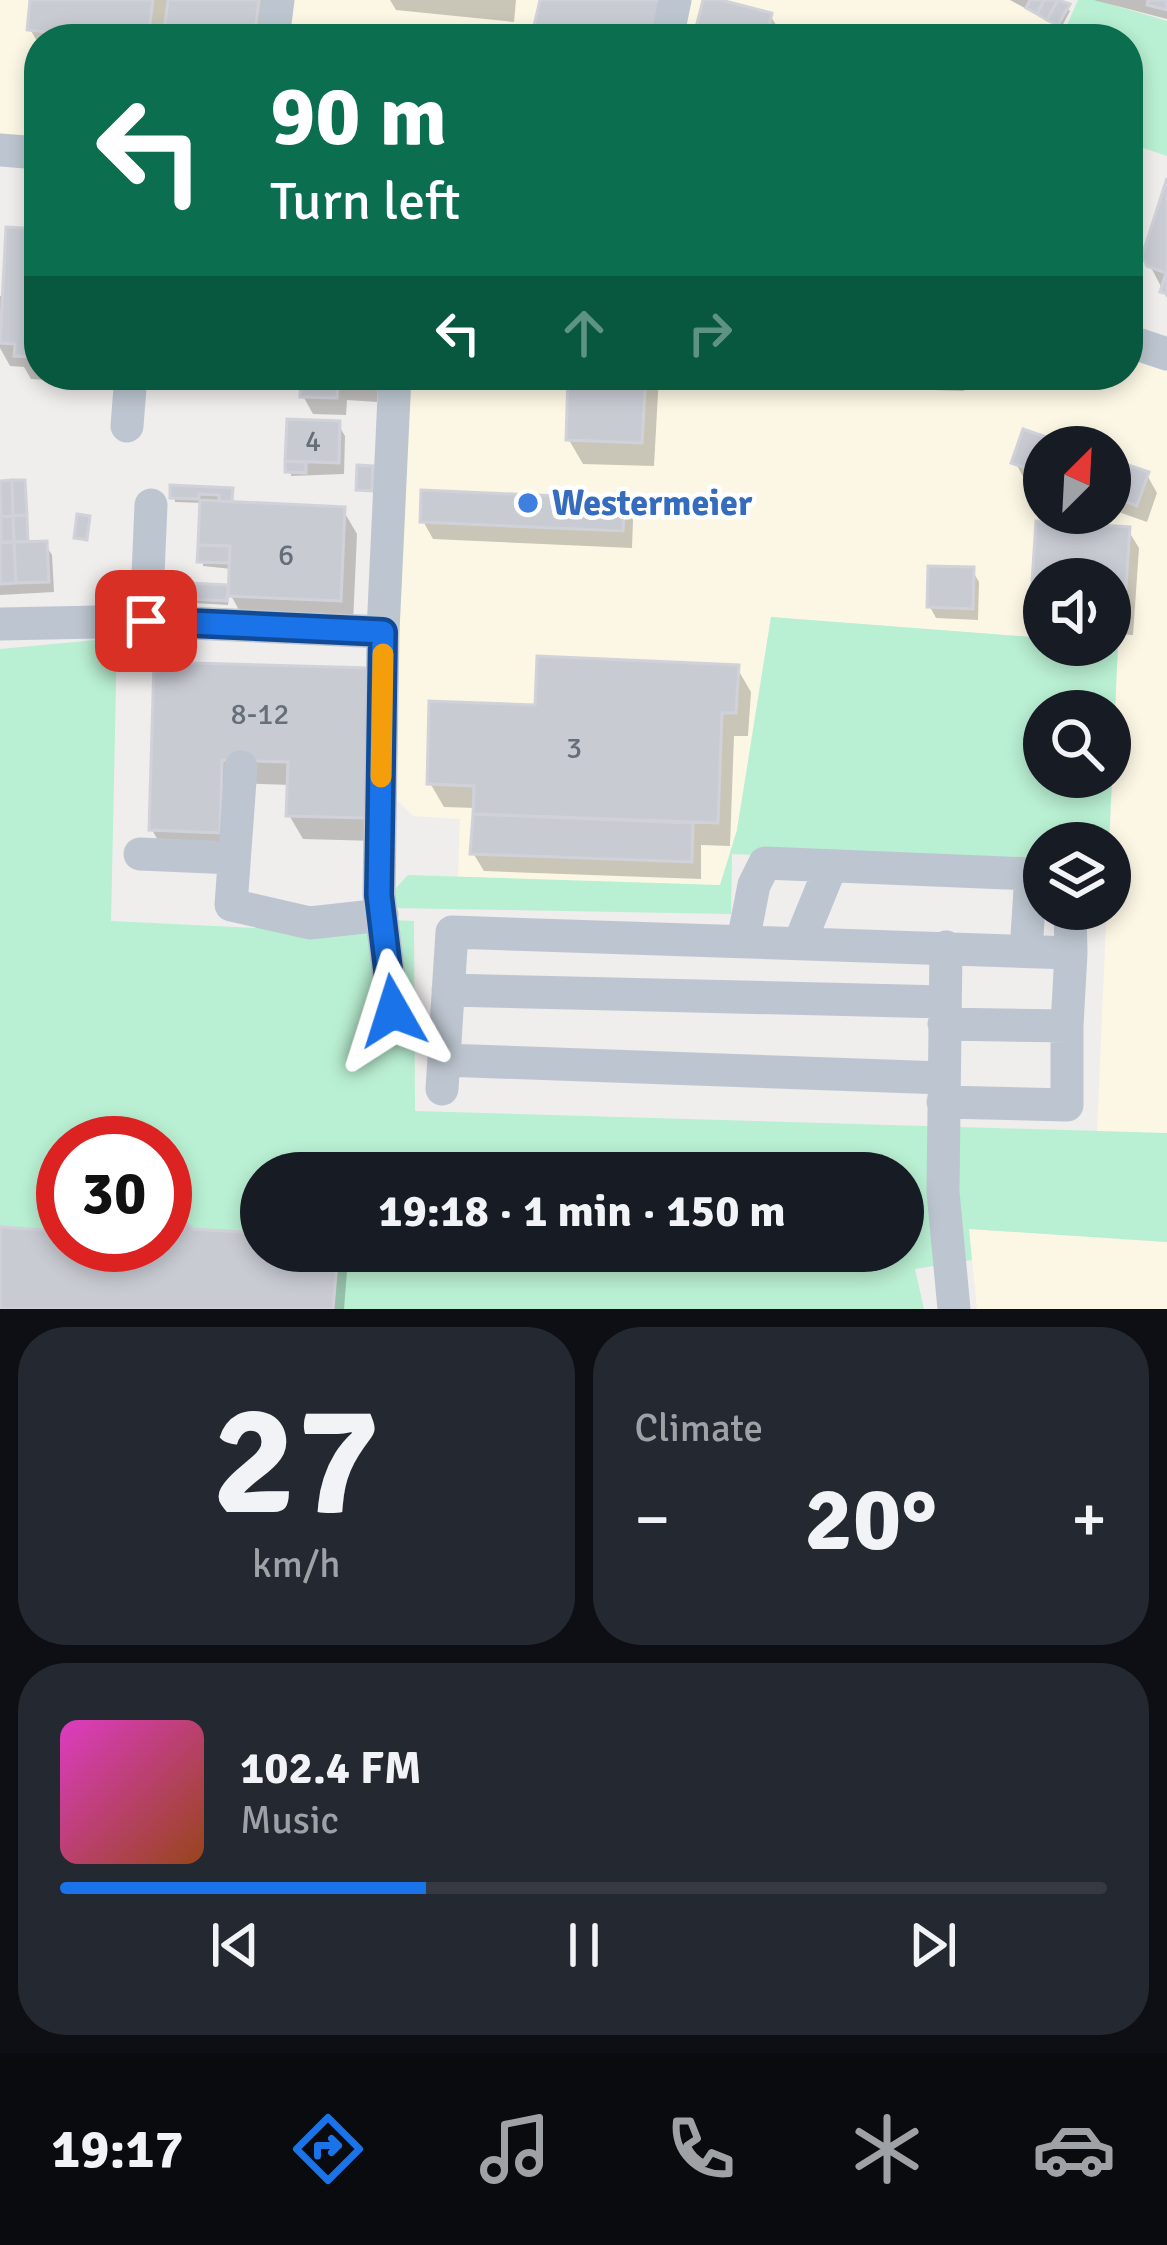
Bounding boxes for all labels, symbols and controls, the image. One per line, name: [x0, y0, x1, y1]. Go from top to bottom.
text: 90 m: [270, 65, 447, 169]
icon: left: [72, 72, 228, 228]
text: Turn left: [270, 168, 460, 235]
icon: left: [425, 300, 491, 366]
icon: ahead: [551, 300, 617, 366]
icon: right: [677, 300, 743, 366]
house number: 4: [305, 423, 321, 460]
north arrow: [1023, 426, 1131, 534]
map controls: [1023, 426, 1131, 930]
place label: Westermeier: [552, 481, 753, 526]
marker: Westermeier: [515, 490, 541, 516]
house number: 6: [278, 537, 294, 574]
button: sound: [1023, 558, 1131, 666]
pin: [95, 570, 197, 672]
icon: arrive: [113, 588, 179, 654]
button: search: [1023, 690, 1131, 798]
house number: 8-12: [230, 696, 290, 733]
house number: 3: [566, 730, 582, 767]
button: layers: [1023, 822, 1131, 930]
position arrow: [330, 948, 456, 1074]
speed limit sign: 30: [36, 1116, 192, 1272]
text: 19:18 · 1 min · 150 m: [378, 1184, 786, 1239]
text: 27: [212, 1365, 380, 1558]
text: Climate: [635, 1404, 763, 1452]
text: 20°: [804, 1464, 937, 1575]
text: −: [635, 1479, 670, 1560]
text: +: [1071, 1479, 1107, 1560]
text: km/h: [252, 1540, 340, 1588]
text: 102.4 FM: [240, 1741, 422, 1796]
text: Music: [240, 1796, 339, 1844]
icon: previous: [202, 1912, 268, 1978]
icon: pause: [551, 1912, 617, 1978]
icon: next: [900, 1912, 966, 1978]
icon: directions: [286, 2107, 370, 2191]
icon: music: [473, 2107, 557, 2191]
icon: phone: [659, 2107, 743, 2191]
icon: climate: [845, 2107, 929, 2191]
icon: car: [1032, 2107, 1116, 2191]
text: 19:17: [51, 2116, 184, 2183]

